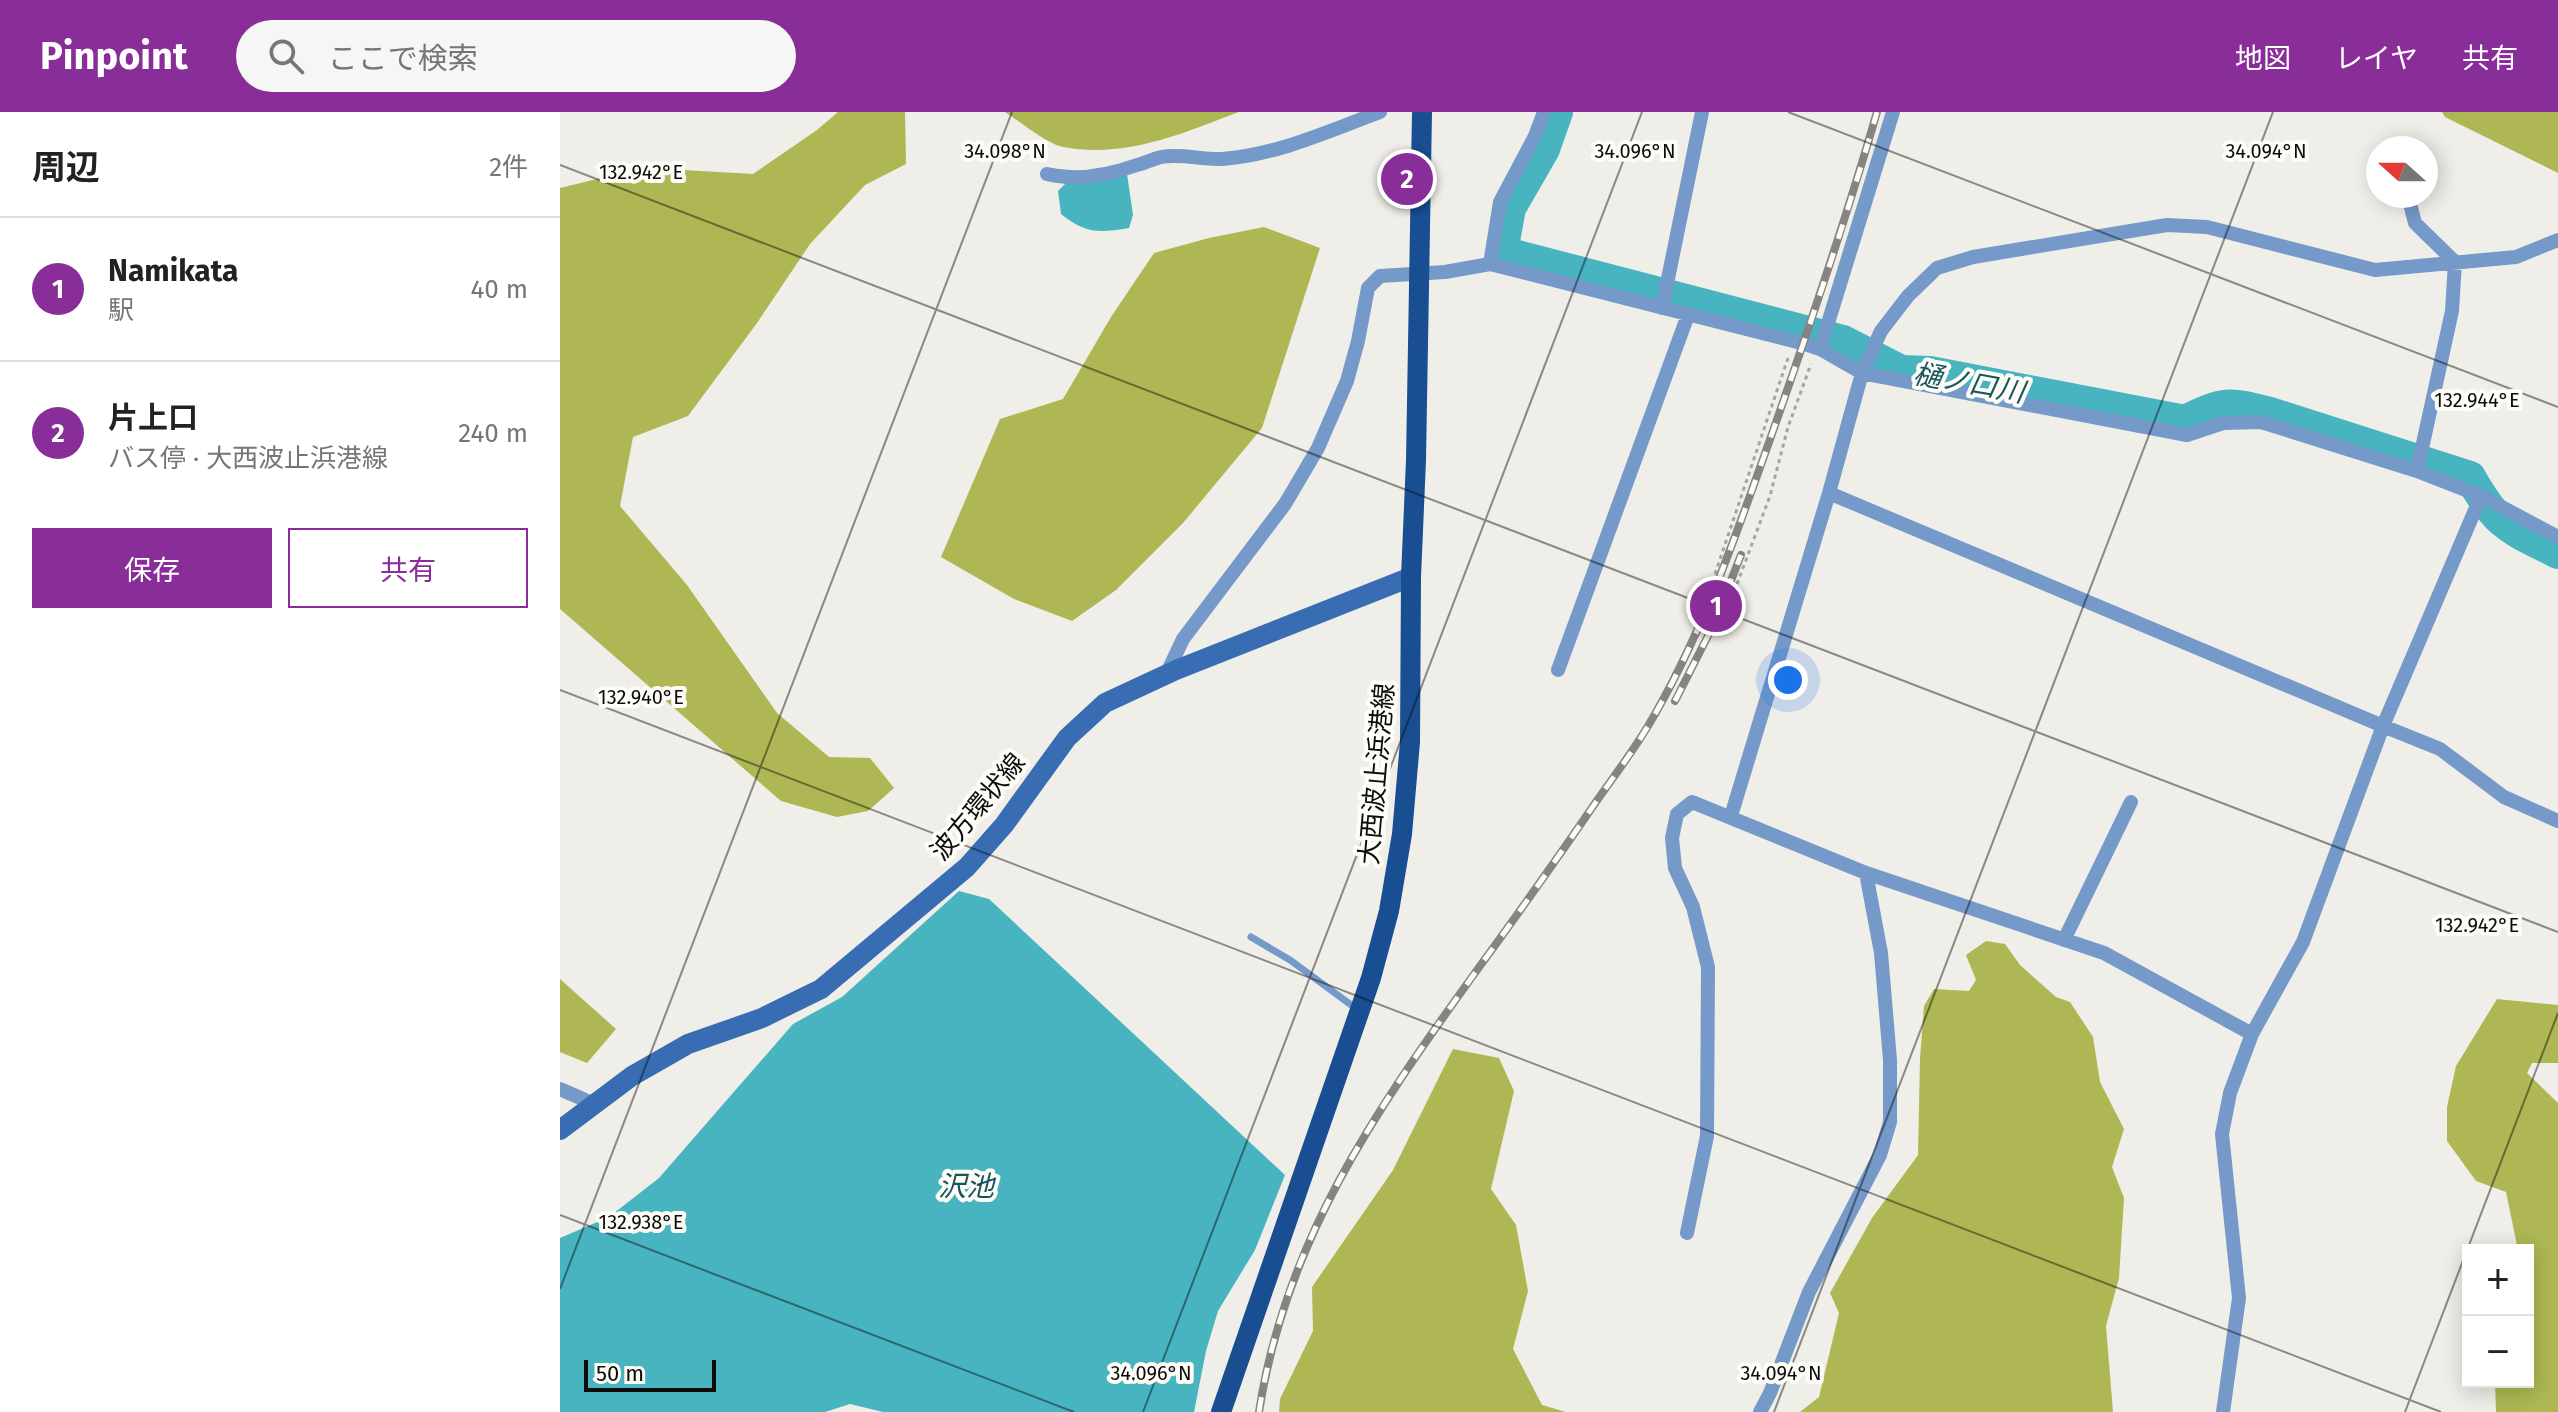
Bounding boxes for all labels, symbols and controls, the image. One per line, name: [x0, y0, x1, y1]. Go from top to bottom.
search box: [236, 20, 796, 92]
text: Pinpoint: [40, 33, 188, 79]
icon: search: [264, 34, 308, 78]
text: ここで検索: [328, 41, 478, 77]
text: 地図: [2235, 42, 2291, 75]
text: レイヤ: [2335, 42, 2418, 75]
text: 共有: [2462, 42, 2518, 75]
north arrow: [2366, 136, 2438, 208]
text: 34.098°N: [964, 139, 1046, 163]
text: 34.096°N: [1594, 139, 1676, 163]
text: 34.094°N: [2225, 139, 2307, 163]
text: 周辺: [32, 147, 100, 188]
pin: 2: [1381, 149, 1433, 209]
text: 2件: [489, 152, 528, 183]
text: 132.942°E: [599, 160, 683, 184]
text: Namikata: [108, 253, 238, 289]
text: 1: [52, 274, 64, 305]
text: 40 m: [470, 274, 528, 305]
text: 駅: [108, 295, 134, 326]
water label: 樋ノ口川: [1911, 357, 2030, 409]
text: 132.944°E: [2434, 388, 2520, 412]
text: 片上口: [108, 400, 198, 436]
text: 2: [51, 418, 65, 449]
text: 240 m: [458, 418, 528, 449]
text: バス停 · 大西波止浜港線: [108, 443, 388, 474]
button: 保存: [32, 528, 272, 608]
button: 共有: [288, 528, 528, 608]
pin: 1: [1690, 576, 1742, 636]
your location: [1768, 660, 1808, 700]
street label: 大西波止浜港線: [1354, 682, 1400, 866]
text: 132.940°E: [598, 685, 684, 709]
street label: 波方環状線: [924, 747, 1032, 867]
text: 132.942°E: [2435, 913, 2519, 937]
water label: 沢池: [938, 1170, 997, 1203]
text: 132.938°E: [599, 1210, 683, 1234]
map controls: [2462, 1244, 2534, 1388]
button: +: [2462, 1244, 2534, 1316]
button: −: [2462, 1316, 2534, 1388]
scale bar: [584, 1356, 716, 1392]
text: 50 m: [596, 1360, 644, 1387]
text: 34.096°N: [1110, 1361, 1192, 1385]
text: 34.094°N: [1740, 1361, 1822, 1385]

